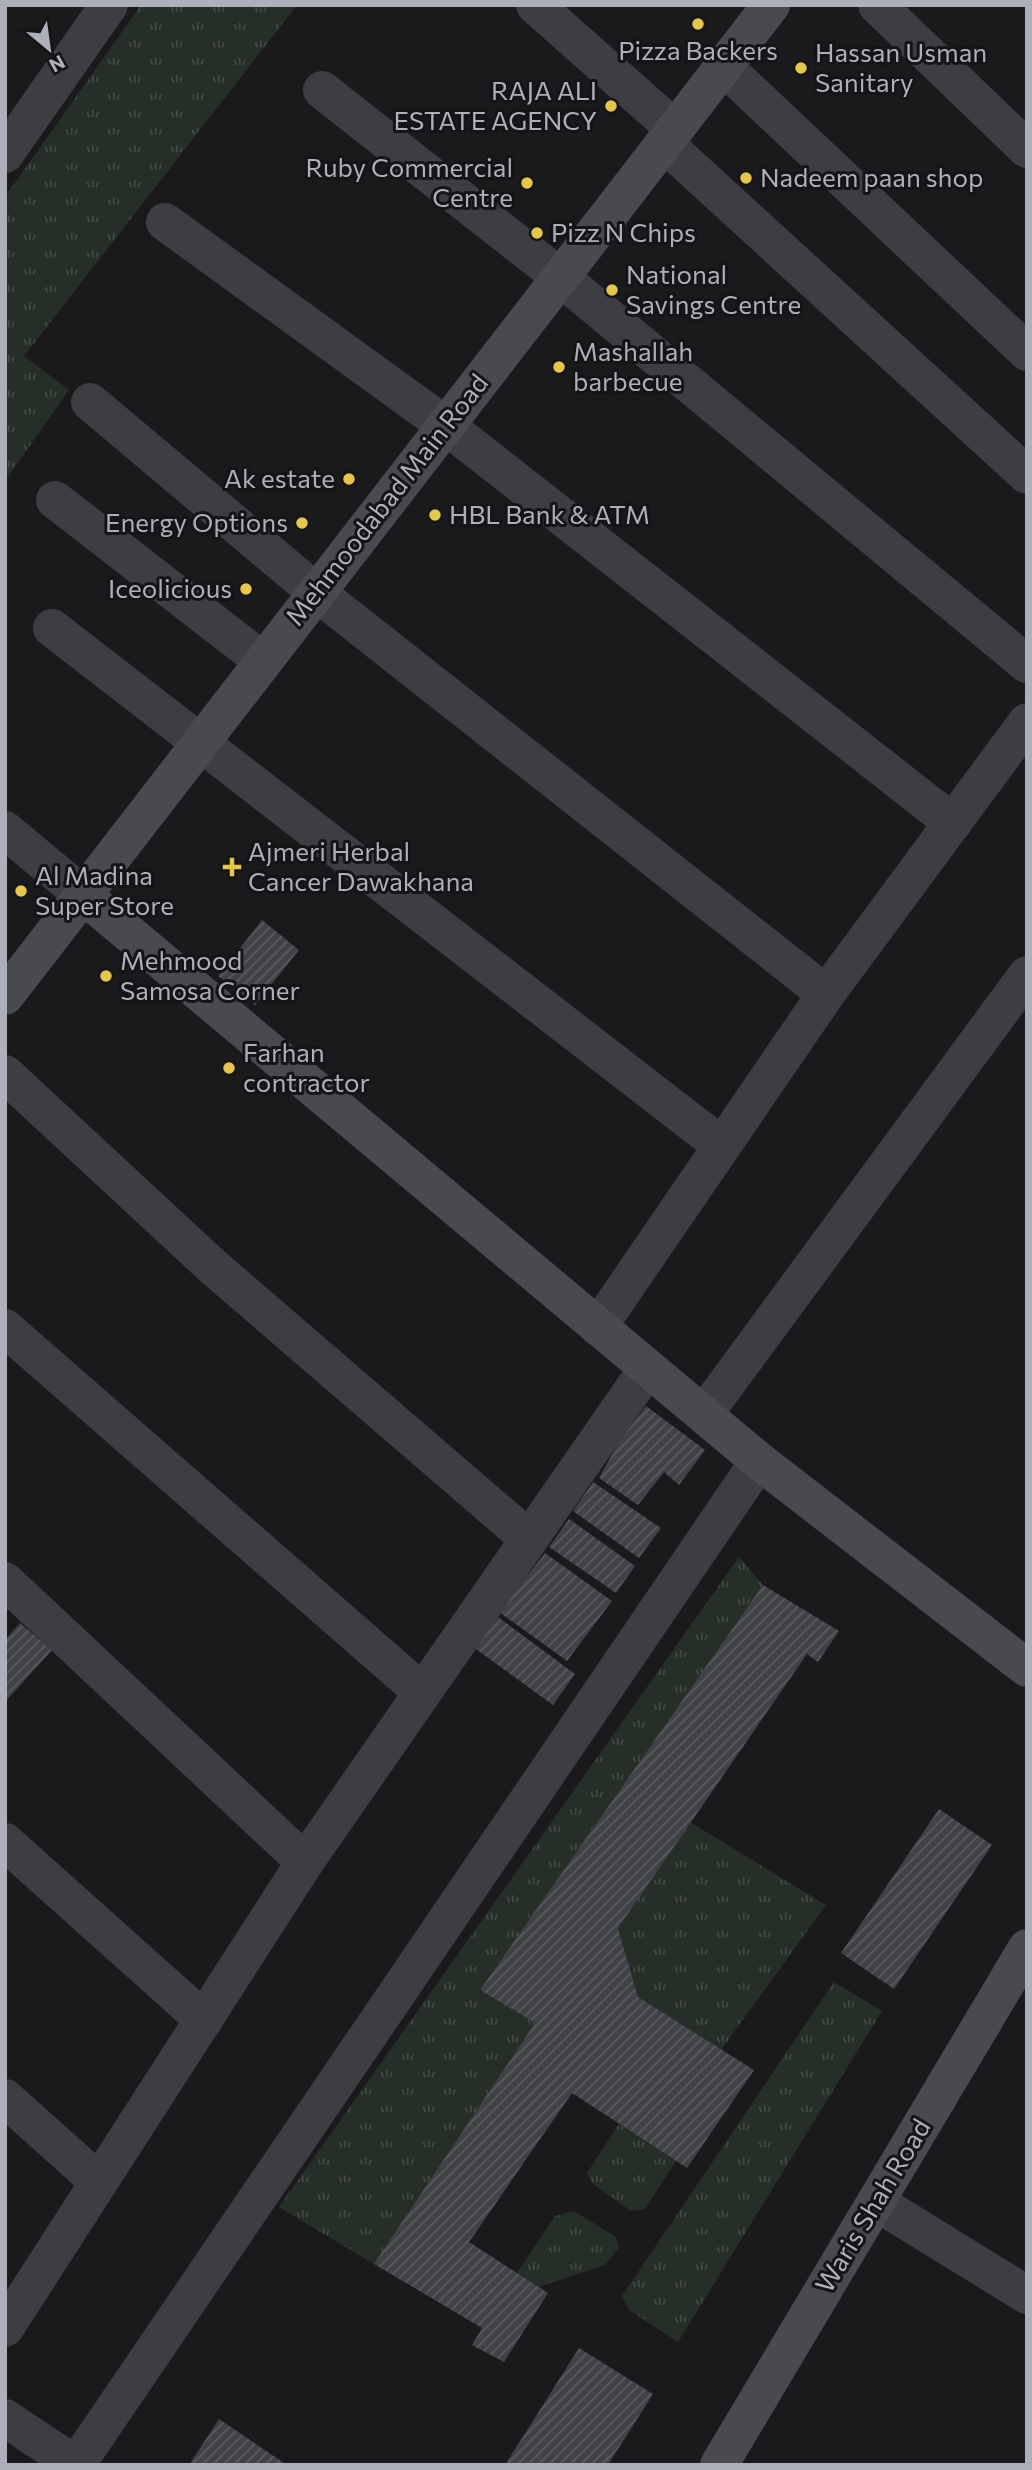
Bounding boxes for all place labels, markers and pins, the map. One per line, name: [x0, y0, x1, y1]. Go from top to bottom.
marker: Pizza Backers: [690, 16, 706, 32]
place label: Pizza Backers: [618, 34, 778, 65]
place label: Hassan Usman Sanitary: [815, 36, 987, 97]
marker: Hassan Usman Sanitary: [793, 60, 809, 76]
place label: RAJA ALI ESTATE AGENCY: [394, 74, 597, 135]
marker: RAJA ALI ESTATE AGENCY: [603, 98, 619, 114]
place label: Ruby Commercial Centre: [306, 151, 513, 212]
place label: Nadeem paan shop: [760, 161, 983, 192]
marker: Nadeem paan shop: [738, 170, 754, 186]
marker: Ruby Commercial Centre: [519, 175, 535, 191]
place label: Pizz N Chips: [551, 216, 696, 247]
marker: Pizz N Chips: [529, 225, 545, 241]
place label: National Savings Centre: [626, 258, 801, 319]
marker: National Savings Centre: [604, 282, 620, 298]
place label: Mashallah barbecue: [573, 335, 693, 396]
marker: Mashallah barbecue: [551, 359, 567, 375]
place label: Ak estate: [224, 462, 335, 493]
marker: Ak estate: [341, 471, 357, 487]
place label: HBL Bank & ATM: [449, 498, 650, 529]
place label: Energy Options: [105, 506, 288, 537]
marker: HBL Bank & ATM: [427, 507, 443, 523]
marker: Energy Options: [294, 515, 310, 531]
place label: Iceolicious: [108, 572, 232, 603]
marker: Iceolicious: [238, 581, 254, 597]
place label: Ajmeri Herbal Cancer Dawakhana: [248, 835, 474, 896]
marker: Ajmeri Herbal Cancer Dawakhana: [222, 857, 242, 877]
place label: Al Madina Super Store: [35, 859, 174, 920]
marker: Al Madina Super Store: [13, 883, 29, 899]
place label: Mehmood Samosa Corner: [120, 944, 300, 1005]
marker: Mehmood Samosa Corner: [98, 968, 114, 984]
place label: Farhan contractor: [243, 1036, 370, 1097]
marker: Farhan contractor: [221, 1060, 237, 1076]

